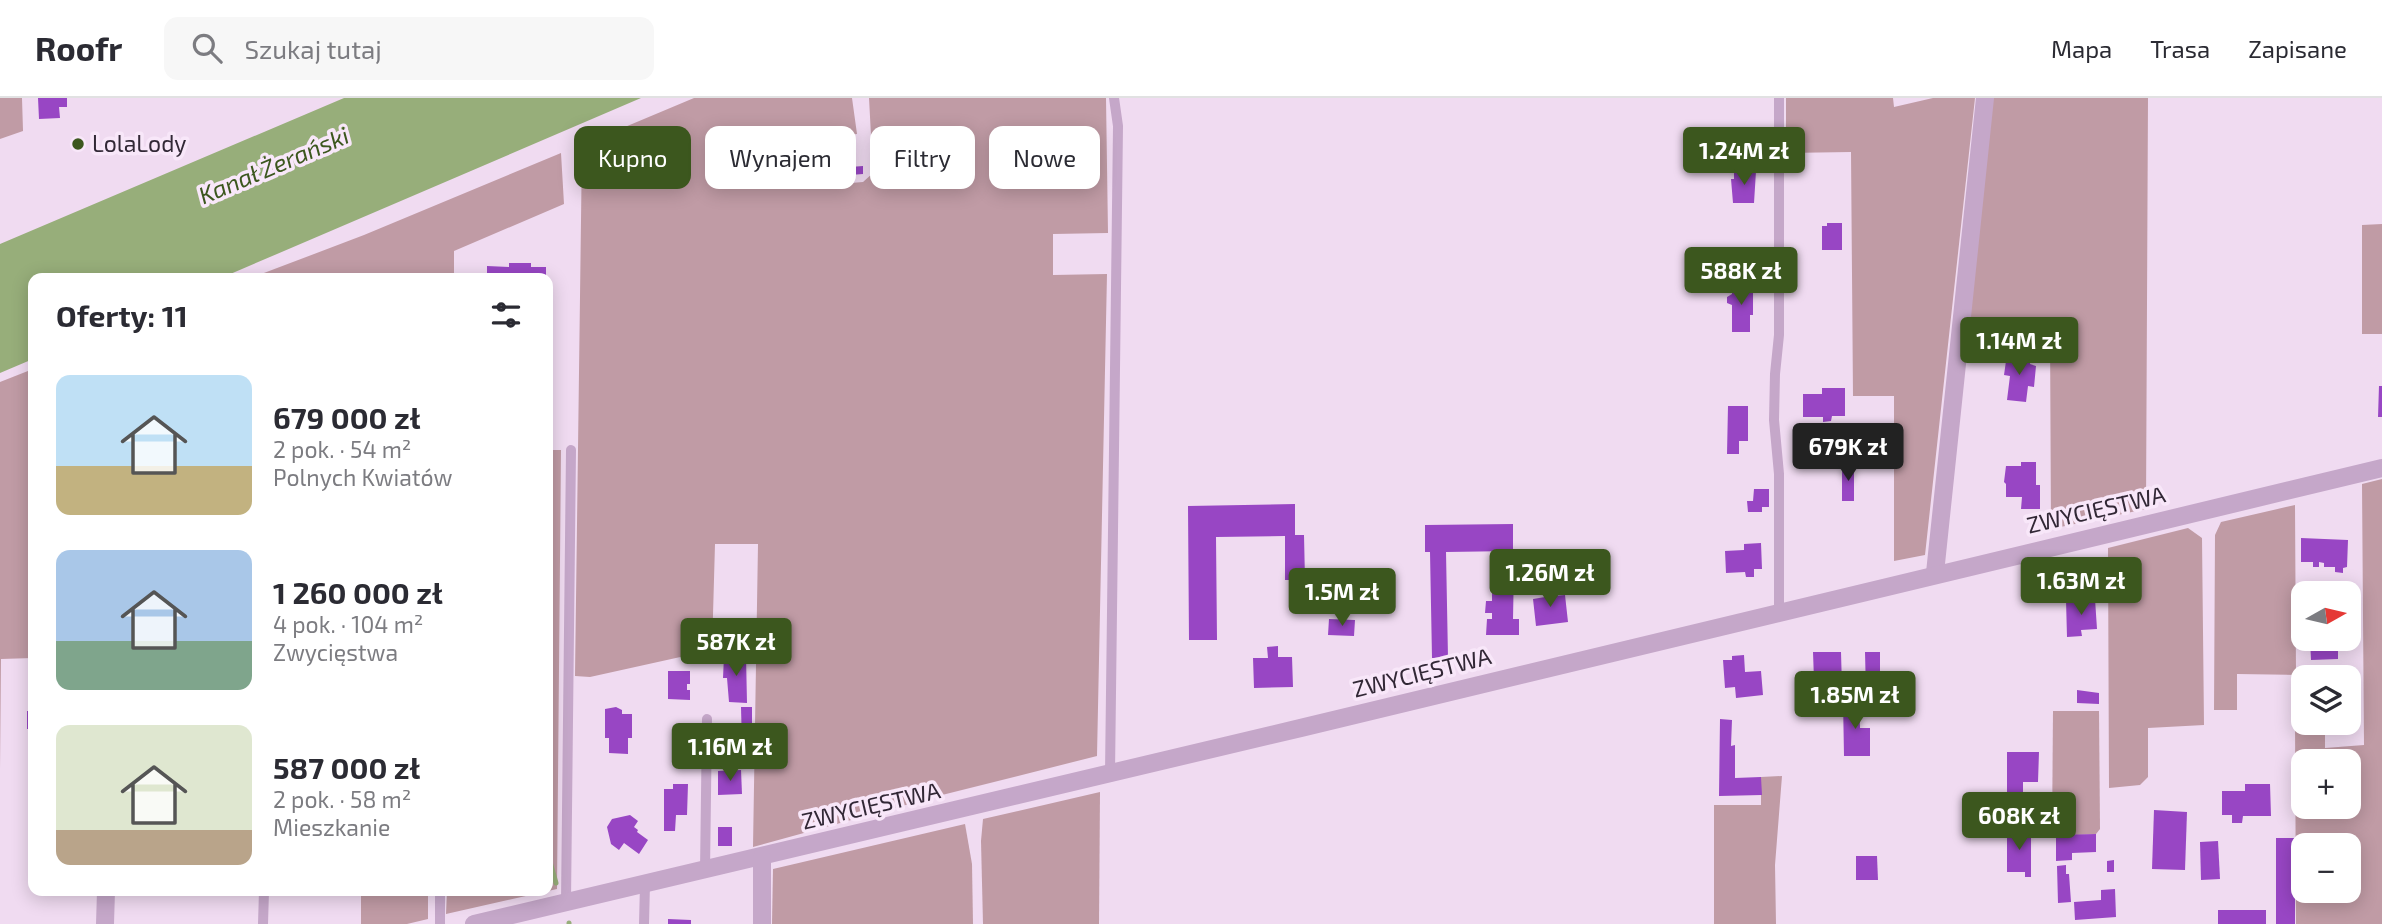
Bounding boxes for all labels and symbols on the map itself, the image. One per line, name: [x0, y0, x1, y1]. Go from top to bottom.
water label: Kanał Żerański: [194, 120, 353, 209]
pin: 1.24M zł: [1672, 127, 1816, 187]
place label: LolaLody: [92, 129, 186, 157]
marker: LolaLody: [70, 136, 86, 152]
pin: 588K zł: [1676, 248, 1806, 307]
pin: 1.14M zł: [1947, 317, 2091, 377]
pin: 679K zł: [1783, 424, 1913, 483]
street label: ZWYCIĘSTWA: [2024, 479, 2169, 539]
pin: 1.26M zł: [1478, 550, 1622, 609]
pin: 1.63M zł: [2009, 558, 2153, 617]
pin: 1.5M zł: [1277, 568, 1407, 628]
north arrow: [2291, 581, 2361, 651]
pin: 587K zł: [671, 618, 801, 678]
street label: ZWYCIĘSTWA: [1350, 641, 1494, 703]
pin: 1.85M zł: [1783, 672, 1927, 731]
pin: 1.16M zł: [658, 724, 802, 783]
street label: ZWYCIĘSTWA: [799, 775, 944, 835]
pin: 608K zł: [1954, 792, 2084, 852]

